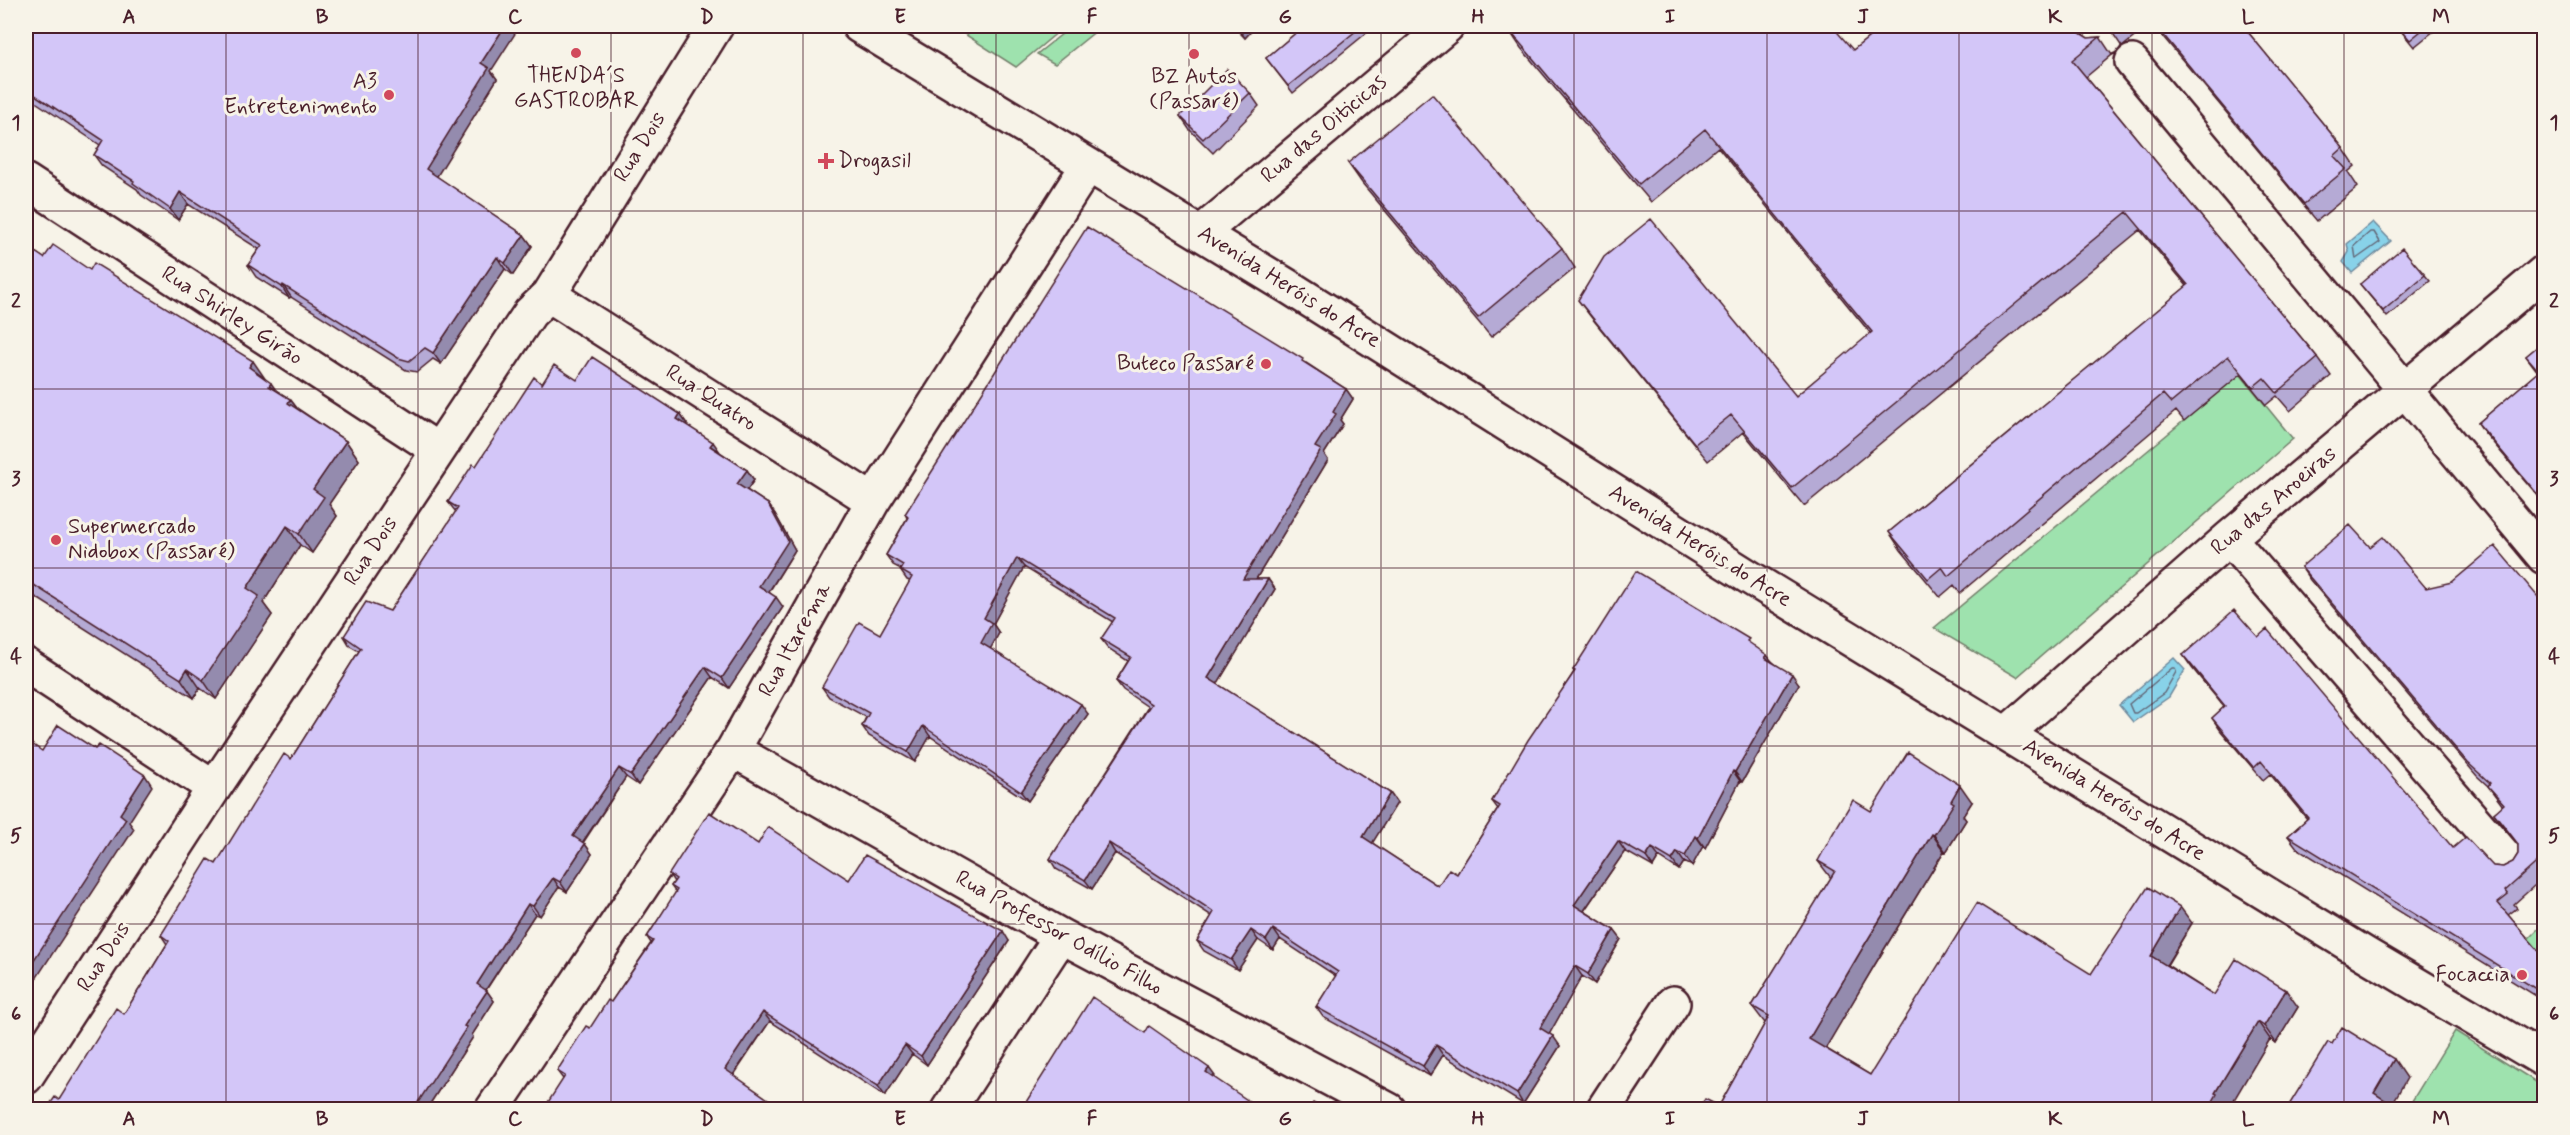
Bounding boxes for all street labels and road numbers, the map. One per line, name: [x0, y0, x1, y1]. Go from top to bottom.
street label: Rua das Oiticicas: [1255, 68, 1393, 190]
street label: Rua Dois: [607, 106, 673, 187]
street label: Avenida Heróis do Acre: [1192, 219, 1386, 355]
street label: Rua Shirley Girão: [156, 260, 308, 372]
street label: Rua Quatro: [660, 358, 762, 438]
street label: Rua das Aroeiras: [2205, 440, 2343, 562]
street label: Avenida Heróis do Acre: [1603, 478, 1797, 614]
street label: Rua Dois: [338, 511, 404, 591]
street label: Rua Itarema: [752, 577, 838, 702]
street label: Avenida Heróis do Acre: [2017, 732, 2211, 868]
street label: Rua Professor Odílio Filho: [950, 864, 1168, 1002]
street label: Rua Dois: [71, 917, 137, 997]

